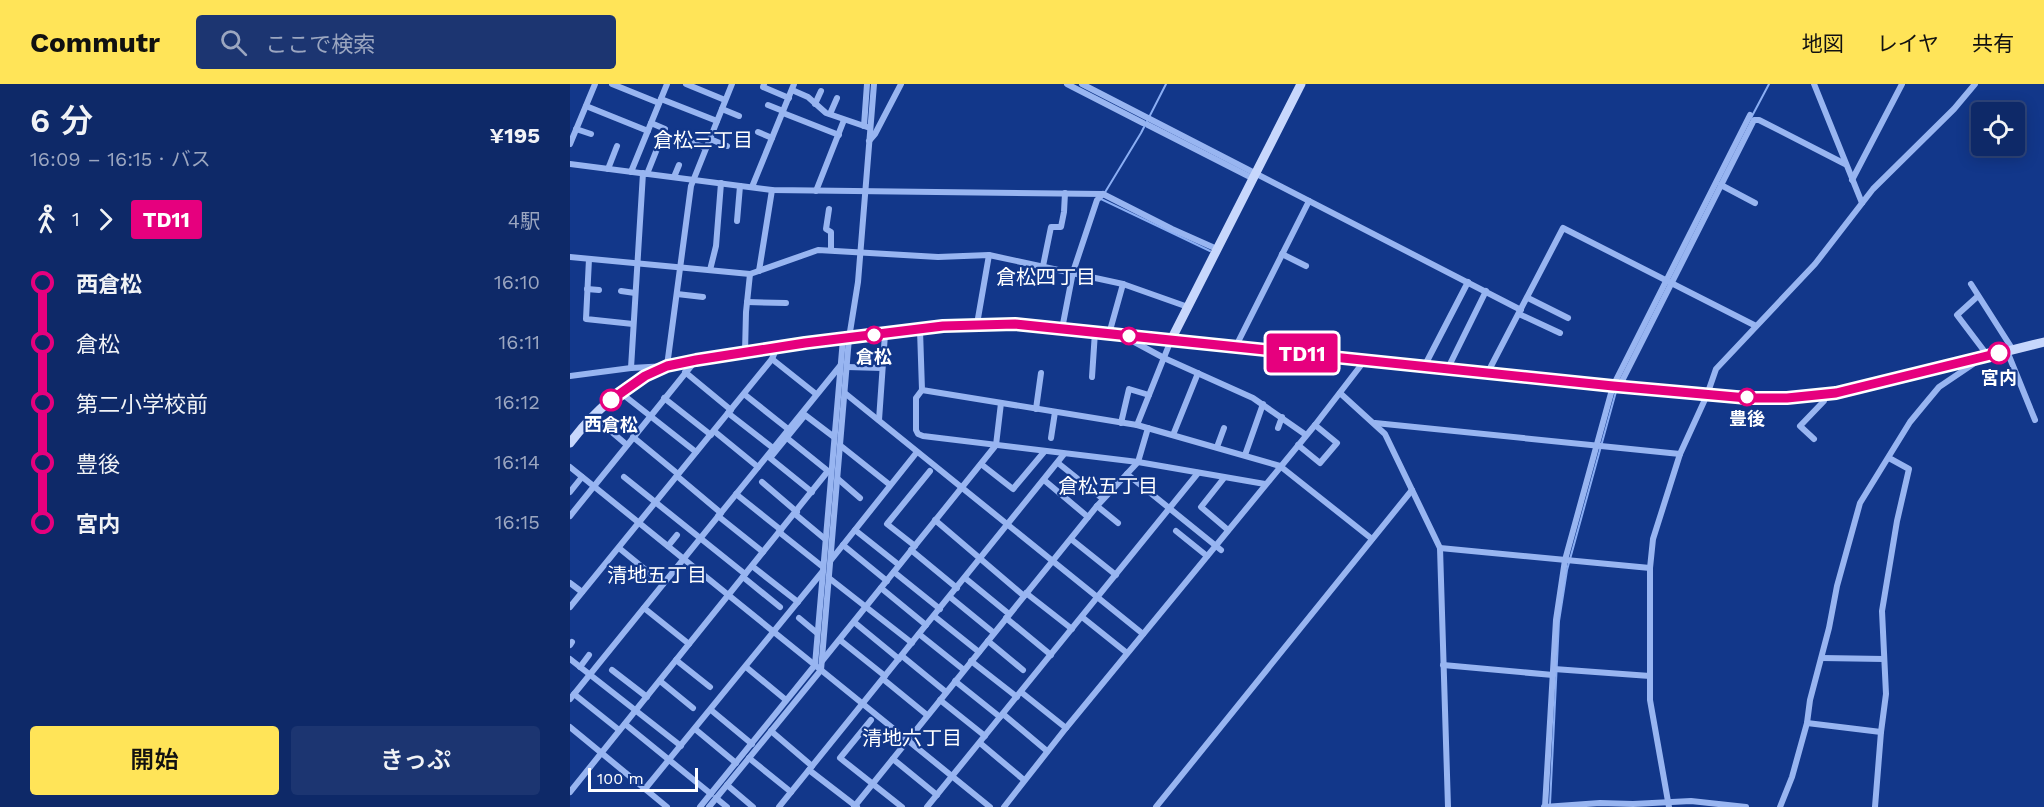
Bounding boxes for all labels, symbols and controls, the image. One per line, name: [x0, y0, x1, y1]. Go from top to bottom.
search box: [196, 15, 616, 69]
text: Commutr: [30, 26, 160, 59]
icon: search: [217, 26, 250, 59]
text: 地図: [1802, 31, 1844, 56]
text: レイヤ: [1877, 31, 1939, 56]
text: 共有: [1972, 31, 2014, 56]
text: ここで検索: [265, 32, 375, 57]
text: 6 分: [30, 101, 93, 140]
map controls: [1971, 102, 2025, 156]
button: locate: [1971, 102, 2025, 156]
text: ¥195: [490, 123, 540, 148]
district label: 倉松三丁目: [653, 128, 753, 152]
text: 16:09 – 16:15 · バス: [30, 147, 211, 171]
icon: walk: [30, 203, 63, 236]
icon: forward: [89, 203, 122, 236]
text: 1: [72, 207, 80, 231]
text: TD11: [143, 207, 190, 232]
text: 4駅: [508, 209, 540, 233]
district label: 倉松四丁目: [996, 265, 1096, 289]
text: 16:10: [494, 270, 540, 294]
text: 西倉松: [76, 272, 142, 297]
marker: 倉松: [865, 326, 883, 344]
unlabelled marker: [1120, 327, 1138, 345]
text: 16:11: [499, 330, 540, 354]
text: 倉松: [76, 332, 120, 357]
line badge: TD11: [1260, 334, 1344, 372]
text: TD11: [1279, 341, 1325, 366]
marker: 宮内: [1988, 342, 2010, 364]
place label: 倉松: [856, 346, 892, 367]
place label: 宮内: [1981, 367, 2017, 388]
marker: 豊後: [1738, 388, 1756, 406]
marker: 西倉松: [600, 389, 622, 411]
text: 16:12: [495, 390, 540, 414]
text: 第二小学校前: [76, 392, 208, 417]
place label: 豊後: [1729, 408, 1765, 429]
place label: 西倉松: [584, 414, 638, 435]
text: 16:14: [494, 450, 540, 474]
text: 豊後: [76, 452, 120, 477]
district label: 倉松五丁目: [1058, 474, 1158, 498]
text: 16:15: [495, 510, 540, 534]
text: 宮内: [76, 512, 120, 537]
district label: 清地五丁目: [607, 563, 707, 587]
button: 開始: [30, 726, 279, 795]
button: きっぷ: [291, 726, 540, 795]
district label: 清地六丁目: [862, 726, 962, 750]
scale bar: [588, 765, 698, 792]
text: 100 m: [597, 769, 644, 788]

